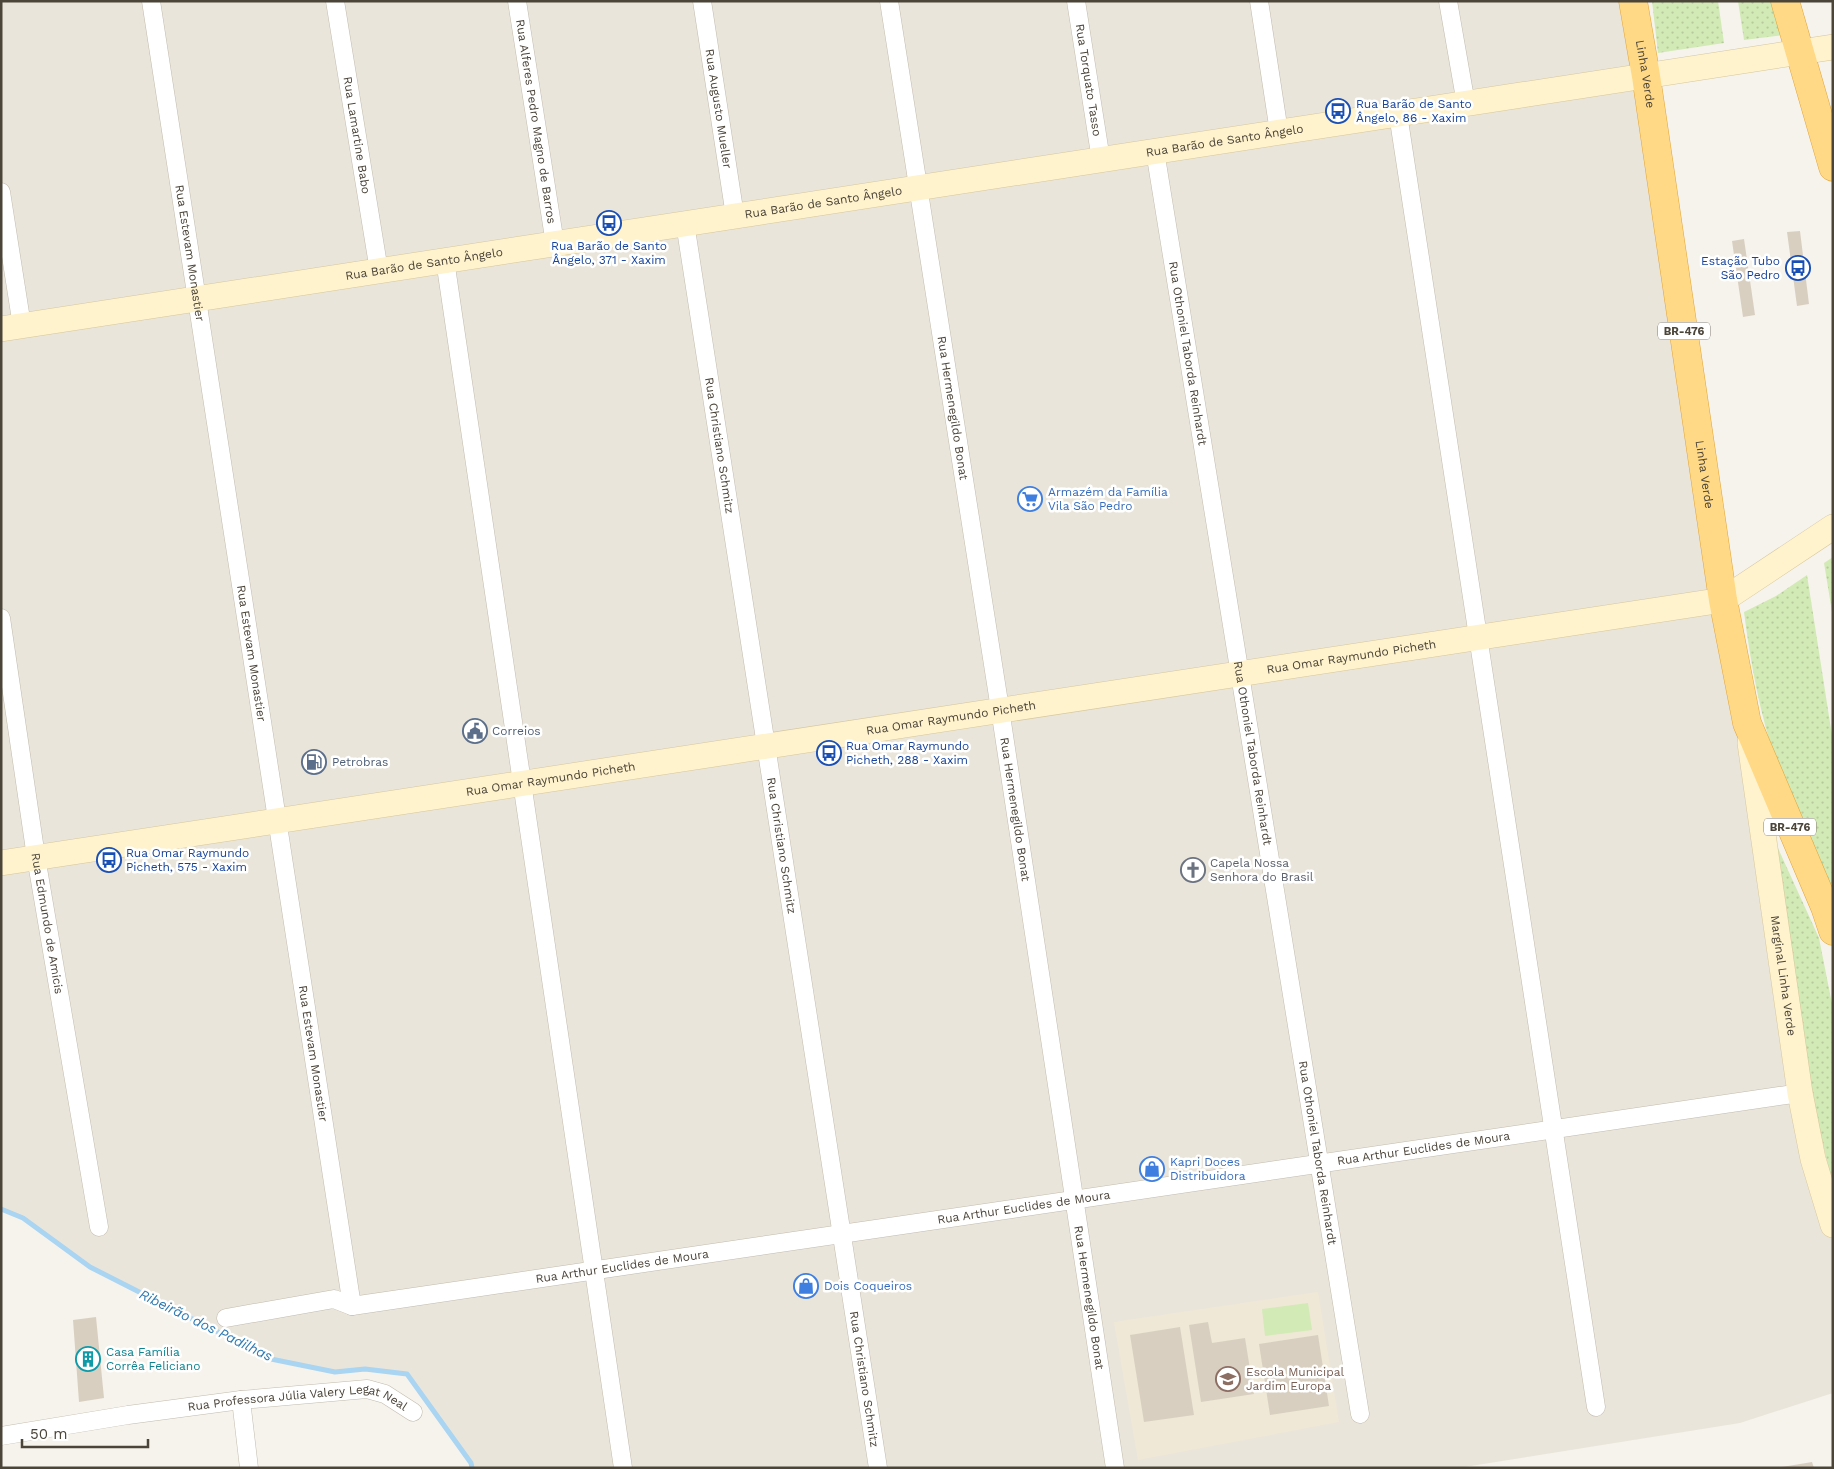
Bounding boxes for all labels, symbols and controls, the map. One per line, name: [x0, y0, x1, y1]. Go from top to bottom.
street label: Rua Alferes Pedro Magno de Barros: [513, 18, 559, 225]
street label: Rua Torquato Tasso: [1073, 23, 1104, 137]
street label: Linha Verde: [1633, 39, 1658, 109]
street label: Rua Augusto Mueller: [702, 48, 735, 170]
street label: Rua Lamartine Babo: [340, 76, 373, 195]
place label: Rua Barão de Santo Ângelo, 86 - Xaxim: [1356, 97, 1472, 125]
bus stop icon: Rua Barão de Santo Ângelo, 86 - Xaxim: [1325, 98, 1351, 124]
street label: Rua Barão de Santo Ângelo: [1145, 122, 1304, 160]
street label: Rua Barão de Santo Ângelo: [744, 183, 903, 221]
street label: Rua Estevam Monastier: [172, 184, 207, 322]
bus stop icon: Rua Barão de Santo Ângelo, 371 - Xaxim: [596, 210, 622, 236]
place label: Rua Barão de Santo Ângelo, 371 - Xaxim: [551, 239, 667, 267]
street label: Rua Barão de Santo Ângelo: [344, 245, 504, 283]
place label: Estação Tubo São Pedro: [1701, 254, 1780, 282]
bus stop icon: Estação Tubo São Pedro: [1785, 255, 1811, 281]
street label: Rua Othoniel Taborda Reinhardt: [1166, 260, 1210, 447]
road number: BR-476: [1658, 322, 1710, 340]
street label: Rua Hermenegildo Bonat: [935, 335, 971, 481]
street label: Rua Christiano Schmitz: [702, 376, 737, 514]
street label: Linha Verde: [1693, 440, 1717, 510]
place label: Armazém da Família Vila São Pedro: [1048, 485, 1168, 513]
supermarket icon: Armazém da Família Vila São Pedro: [1017, 486, 1043, 512]
street label: Rua Estevam Monastier: [234, 584, 269, 723]
street label: Rua Omar Raymundo Picheth: [1266, 637, 1437, 677]
street label: Rua Othoniel Taborda Reinhardt: [1231, 660, 1275, 846]
street label: Rua Omar Raymundo Picheth: [865, 698, 1037, 738]
public building icon: Correios: [462, 718, 488, 744]
place label: Correios: [492, 724, 541, 738]
street label: Rua Hermenegildo Bonat: [997, 736, 1033, 882]
place label: Rua Omar Raymundo Picheth, 288 - Xaxim: [846, 739, 969, 767]
bus stop icon: Rua Omar Raymundo Picheth, 288 - Xaxim: [816, 740, 842, 766]
fuel station icon: Petrobras: [301, 749, 327, 775]
place label: Petrobras: [332, 755, 388, 769]
street label: Rua Omar Raymundo Picheth: [465, 759, 636, 799]
street label: Rua Christiano Schmitz: [764, 776, 799, 915]
road number: BR-476: [1764, 819, 1816, 836]
place label: Rua Omar Raymundo Picheth, 575 - Xaxim: [126, 846, 249, 874]
bus stop icon: Rua Omar Raymundo Picheth, 575 - Xaxim: [96, 847, 122, 873]
street label: Rua Edmundo de Amicis: [28, 852, 66, 995]
place label: Capela Nossa Senhora do Brasil: [1210, 856, 1314, 884]
church icon: Capela Nossa Senhora do Brasil: [1180, 857, 1206, 883]
street label: Marginal Linha Verde: [1768, 914, 1799, 1037]
street label: Rua Estevam Monastier: [296, 984, 331, 1123]
street label: Rua Othoniel Taborda Reinhardt: [1296, 1060, 1339, 1246]
street label: Rua Arthur Euclides de Moura: [1336, 1129, 1511, 1168]
place label: Kapri Doces Distribuidora: [1170, 1155, 1246, 1183]
shop icon: Kapri Doces Distribuidora: [1139, 1156, 1165, 1182]
street label: Rua Arthur Euclides de Moura: [936, 1188, 1111, 1227]
street label: Rua Hermenegildo Bonat: [1071, 1225, 1107, 1371]
street label: Rua Arthur Euclides de Moura: [535, 1247, 710, 1286]
shop icon: Dois Coqueiros: [793, 1273, 819, 1299]
place label: Dois Coqueiros: [824, 1279, 912, 1293]
water label: Ribeirão dos Padilhas: [137, 1286, 275, 1364]
street label: Rua Christiano Schmitz: [847, 1310, 882, 1448]
place label: Casa Família Corrêa Feliciano: [106, 1345, 200, 1373]
building icon: Casa Família Corrêa Feliciano: [75, 1346, 101, 1372]
place label: Escola Municipal Jardim Europa: [1246, 1365, 1345, 1393]
school or university icon: Escola Municipal Jardim Europa: [1215, 1366, 1241, 1392]
text: Rua Professora Júlia Valery Legat Neal: [187, 1382, 410, 1414]
street label: Rua Professora Júlia Valery Legat Neal: [183, 1401, 409, 1419]
scale bar: [22, 1416, 149, 1448]
text: 50 m: [30, 1425, 67, 1443]

